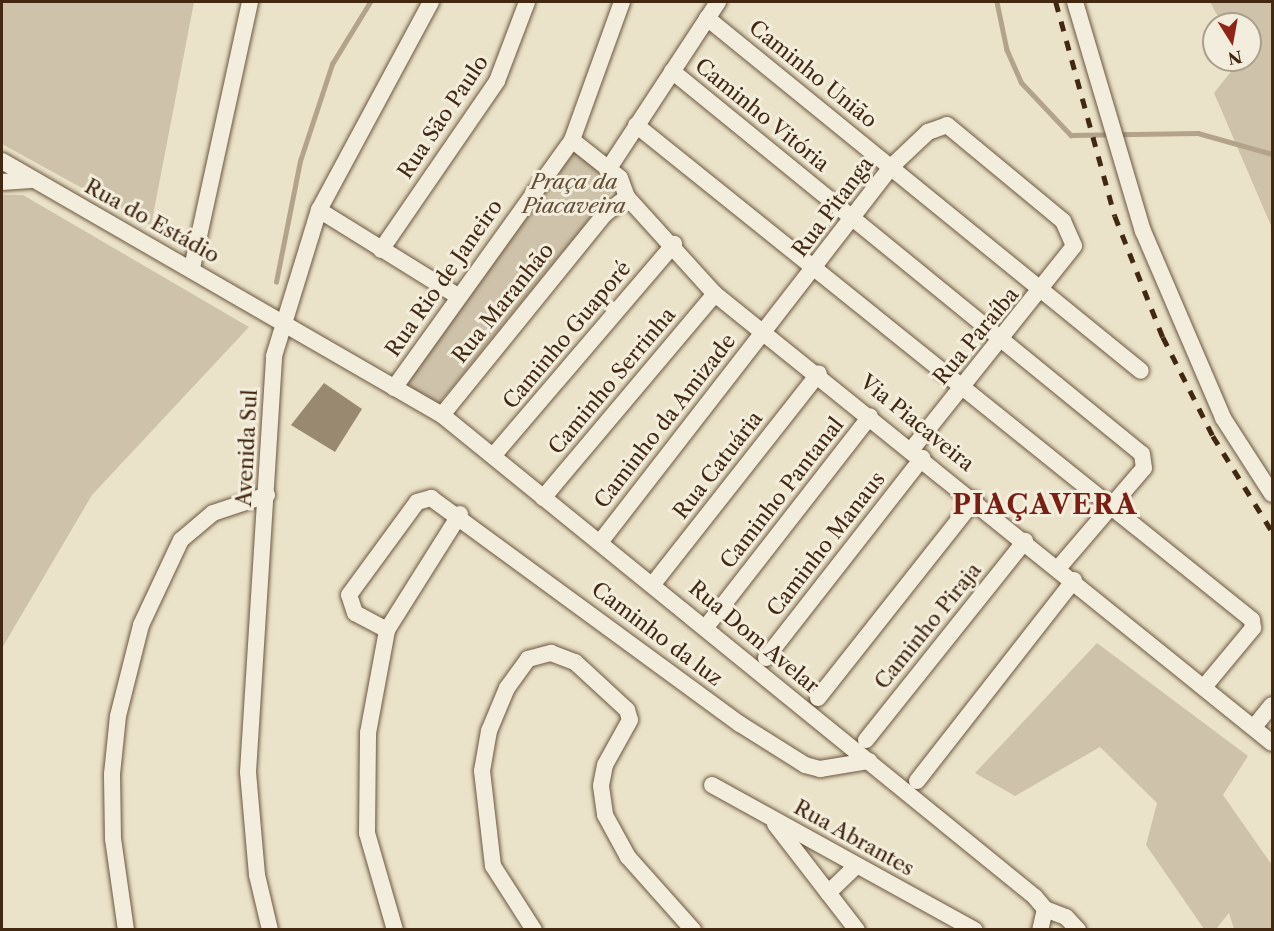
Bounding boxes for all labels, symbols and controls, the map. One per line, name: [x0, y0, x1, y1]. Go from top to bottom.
north arrow: [1202, 12, 1262, 72]
street label: Caminho União: [744, 15, 882, 133]
text: N: [1226, 47, 1244, 69]
street label: Rua São Paulo: [392, 50, 494, 184]
street label: Caminho Vitória: [690, 53, 834, 177]
street label: Rua Pitanga: [787, 152, 879, 262]
park label: Praça da Piacaveira: [522, 169, 626, 219]
street label: Rua do Estádio: [80, 174, 224, 268]
street label: Rua Rio de Janeiro: [380, 194, 508, 362]
street label: Rua Maranhão: [447, 238, 559, 368]
street label: Caminho Guaporé: [498, 256, 636, 414]
street label: Rua Paraíba: [928, 282, 1024, 390]
street label: Caminho Serrinha: [543, 303, 681, 459]
street label: Caminho da Amizade: [589, 328, 741, 514]
street label: Via Piacaveira: [855, 369, 979, 477]
street label: Avenida Sul: [231, 389, 263, 507]
street label: Rua Catuária: [668, 406, 768, 524]
street label: Caminho Pantanal: [715, 412, 849, 574]
street label: Caminho Manaus: [762, 467, 890, 621]
district label: PIAÇAVERA: [952, 489, 1138, 521]
street label: Caminho Piraja: [869, 558, 987, 694]
street label: Rua Dom Avelar: [683, 575, 825, 699]
street label: Caminho da luz: [587, 577, 727, 691]
street label: Rua Abrantes: [789, 794, 919, 882]

